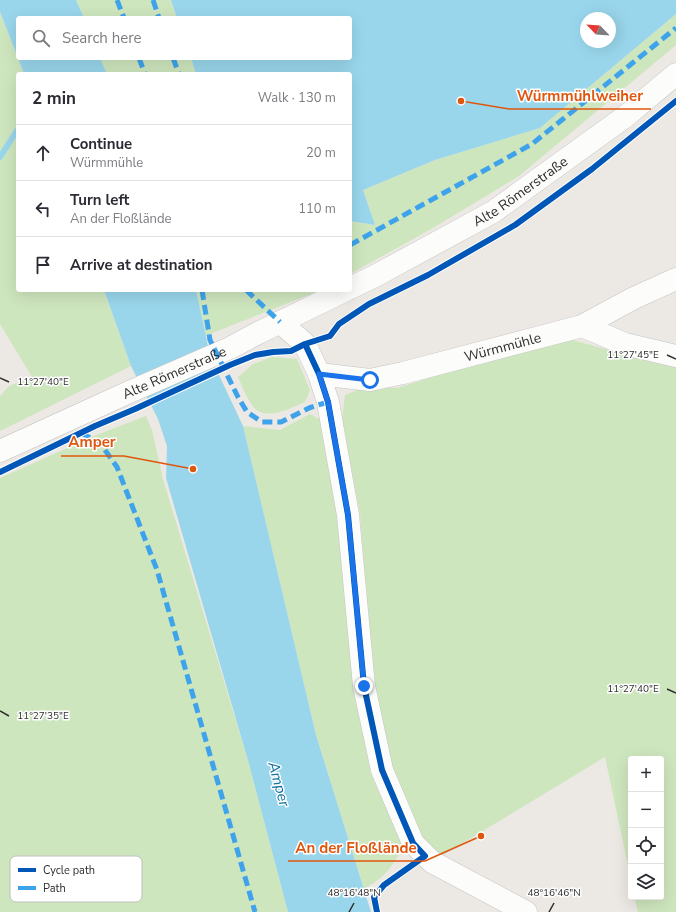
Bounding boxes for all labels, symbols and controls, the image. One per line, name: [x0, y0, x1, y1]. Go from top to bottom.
north arrow: [580, 12, 616, 48]
search box: [16, 16, 352, 60]
icon: search: [30, 27, 52, 49]
text: Search here: [62, 28, 142, 48]
callout: Würmmühlweiher: [509, 82, 651, 109]
text: Würmmühlweiher: [517, 86, 643, 106]
text: 2 min: [32, 87, 76, 110]
text: Walk · 130 m: [258, 89, 336, 107]
text: Continue: [70, 134, 132, 154]
icon: ahead: [32, 142, 54, 164]
text: 20 m: [306, 144, 336, 162]
street label: Alte Römerstraße: [470, 152, 572, 231]
text: Würmmühle: [70, 154, 143, 172]
text: Turn left: [70, 190, 129, 210]
icon: left: [32, 198, 54, 220]
text: 110 m: [298, 200, 336, 218]
text: An der Floßlände: [70, 210, 171, 228]
icon: arrive: [32, 254, 54, 276]
text: Arrive at destination: [70, 255, 213, 275]
street label: Würmmühle: [462, 328, 543, 367]
street label: Alte Römerstraße: [119, 342, 229, 404]
text: 11°27'45"E: [607, 348, 659, 362]
route start: [361, 371, 379, 389]
text: 11°27'40"E: [17, 375, 69, 389]
callout: Amper: [61, 429, 124, 456]
text: Amper: [68, 432, 116, 452]
route end: [355, 677, 373, 695]
text: 11°27'40"E: [607, 682, 659, 696]
text: 11°27'35"E: [17, 709, 69, 723]
map controls: [628, 756, 664, 900]
button: +: [628, 756, 664, 792]
water label: Amper: [263, 758, 295, 809]
button: −: [628, 792, 664, 828]
button: locate: [628, 828, 664, 864]
callout: An der Floßlände: [288, 834, 425, 861]
text: An der Floßlände: [295, 838, 417, 858]
legend: [10, 856, 142, 902]
text: Cycle path: [43, 863, 95, 878]
button: layers: [628, 864, 664, 900]
text: Path: [43, 881, 66, 896]
text: 48°16'48"N: [327, 886, 381, 900]
text: 48°16'46"N: [527, 886, 581, 900]

